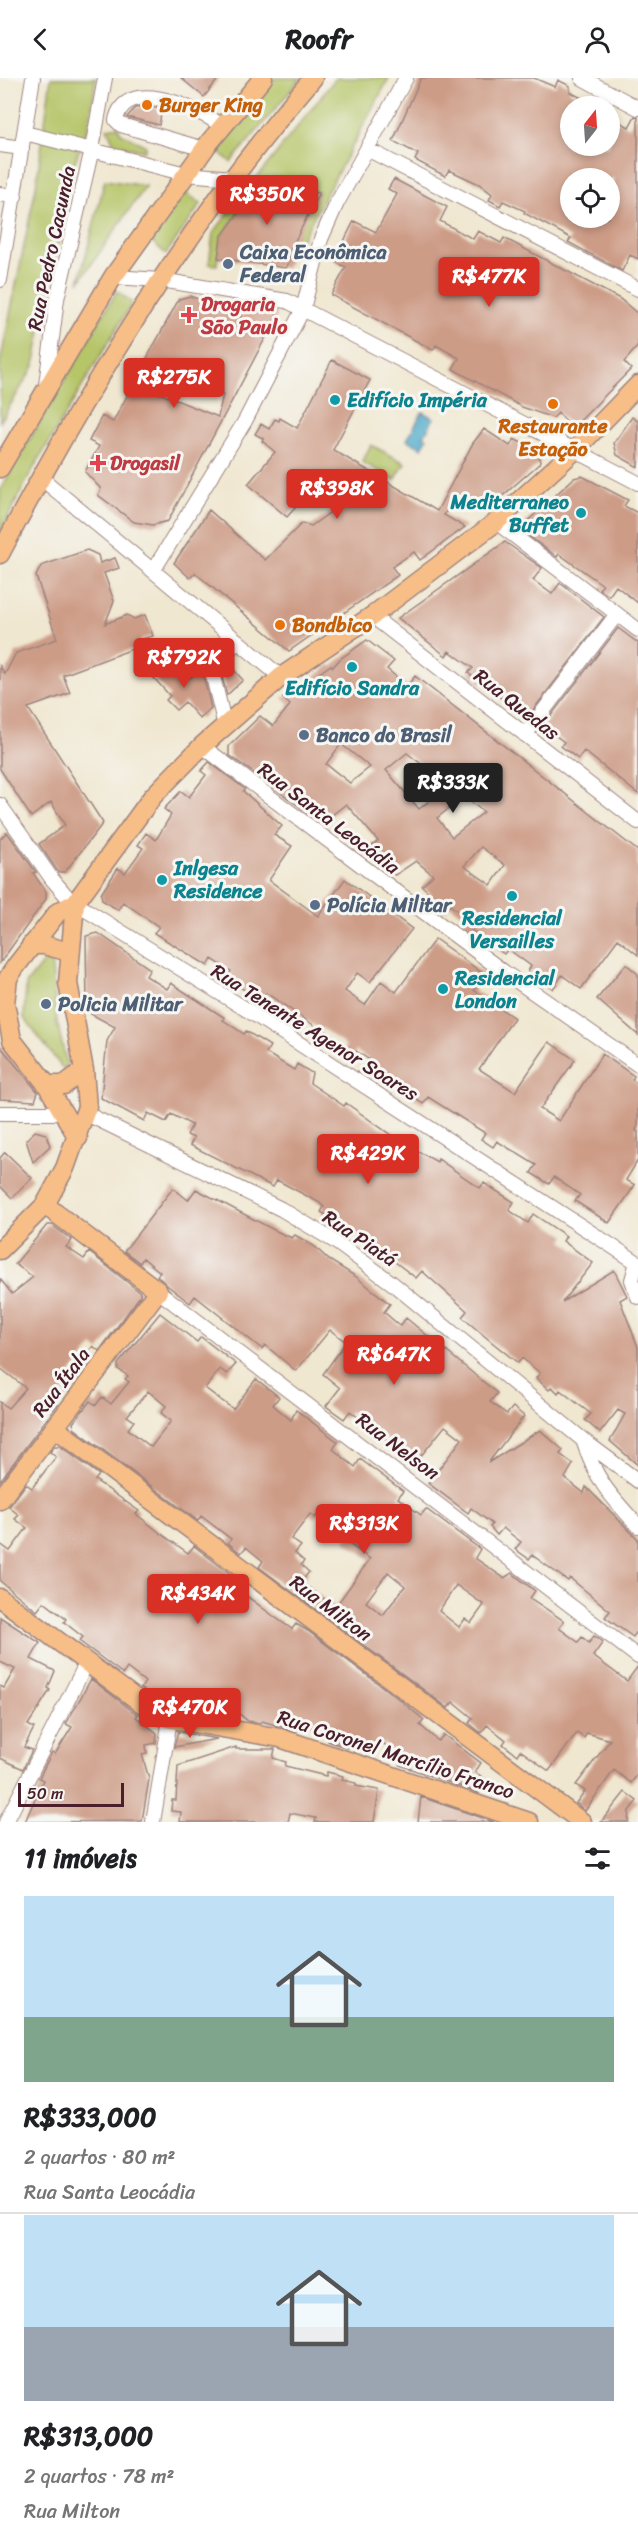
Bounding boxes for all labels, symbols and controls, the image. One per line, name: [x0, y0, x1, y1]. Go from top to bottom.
text: Roofr: [286, 15, 352, 63]
icon: back: [24, 23, 57, 56]
icon: person: [581, 23, 614, 56]
place label: Burger King: [159, 88, 263, 123]
north arrow: [560, 96, 620, 156]
map controls: [560, 96, 620, 228]
marker: Burger King: [140, 98, 154, 112]
street label: Rua Pedro Cacunda: [17, 162, 86, 334]
button: locate: [560, 168, 620, 228]
pin: R$350K: [218, 175, 316, 226]
text: R$350K: [230, 177, 304, 212]
place label: Caixa Econômica Federal: [239, 235, 388, 293]
marker: Caixa Econômica Federal: [221, 257, 235, 271]
pin: R$477K: [440, 257, 538, 308]
text: R$477K: [452, 259, 526, 294]
place label: Drogaria São Paulo: [200, 287, 288, 345]
marker: Drogaria São Paulo: [182, 308, 196, 322]
pin: R$275K: [125, 358, 223, 409]
text: R$275K: [138, 360, 210, 395]
place label: Edifício Impéria: [347, 383, 488, 418]
marker: Edifício Impéria: [328, 393, 342, 407]
marker: Restaurante Estação: [546, 397, 560, 411]
place label: Restaurante Estação: [497, 409, 608, 467]
place label: Drogasil: [110, 446, 181, 481]
marker: Drogasil: [91, 456, 105, 470]
pin: R$398K: [288, 469, 386, 520]
text: R$398K: [300, 471, 374, 506]
place label: Mediterraneo Buffet: [450, 485, 569, 543]
marker: Mediterraneo Buffet: [574, 506, 588, 520]
place label: Bondbico: [292, 608, 372, 643]
marker: Bondbico: [273, 618, 287, 632]
pin: R$792K: [135, 638, 233, 689]
text: R$792K: [148, 640, 221, 675]
street label: Rua Quedas: [466, 659, 568, 750]
marker: Edifício Sandra: [345, 660, 359, 674]
place label: Edifício Sandra: [285, 671, 420, 706]
place label: Banco do Brasil: [316, 718, 453, 753]
marker: Banco do Brasil: [297, 728, 311, 742]
street label: Rua Santa Leocádia: [250, 753, 408, 884]
pin: R$333K: [404, 763, 502, 814]
text: R$333K: [418, 765, 488, 800]
place label: Inlgesa Residence: [173, 851, 263, 909]
marker: Inlgesa Residence: [155, 873, 169, 887]
place label: Polícia Militar: [327, 888, 453, 923]
marker: Residencial Versailles: [505, 889, 519, 903]
marker: Polícia Militar: [308, 898, 322, 912]
place label: Residencial Versailles: [461, 901, 563, 959]
street label: Rua Tenente Agenor Soares: [204, 954, 426, 1111]
place label: Residencial London: [454, 961, 556, 1019]
marker: Residencial London: [436, 982, 450, 996]
place label: Policia Militar: [58, 987, 184, 1022]
marker: Policia Militar: [39, 997, 53, 1011]
pin: R$429K: [319, 1134, 417, 1185]
text: R$429K: [331, 1136, 405, 1171]
street label: Rua Piatá: [315, 1200, 404, 1276]
pin: R$647K: [345, 1335, 443, 1386]
text: R$647K: [357, 1337, 431, 1372]
street label: Rua Ítala: [23, 1340, 100, 1425]
street label: Rua Nelson: [348, 1403, 447, 1490]
pin: R$313K: [315, 1504, 413, 1555]
text: R$313K: [330, 1506, 398, 1541]
street label: Rua Milton: [282, 1565, 380, 1651]
pin: R$434K: [149, 1574, 247, 1625]
text: R$434K: [161, 1576, 235, 1611]
pin: R$470K: [141, 1688, 239, 1739]
text: R$470K: [153, 1690, 227, 1725]
street label: Rua Coronel Marcílio Franco: [273, 1700, 519, 1809]
text: 50 m: [27, 1779, 63, 1808]
scale bar: [18, 1780, 124, 1808]
text: 11 imóveis: [24, 1835, 137, 1881]
icon: filters: [581, 1842, 614, 1875]
icon: home: [265, 1935, 373, 2043]
text: R$333,000: [24, 2094, 156, 2140]
text: 2 quartos · 80 m²: [24, 2140, 175, 2175]
text: Rua Santa Leocádia: [24, 2175, 195, 2210]
icon: home: [265, 2254, 373, 2362]
text: R$313,000: [24, 2413, 153, 2459]
text: 2 quartos · 78 m²: [24, 2459, 174, 2494]
text: Rua Milton: [24, 2494, 120, 2529]

